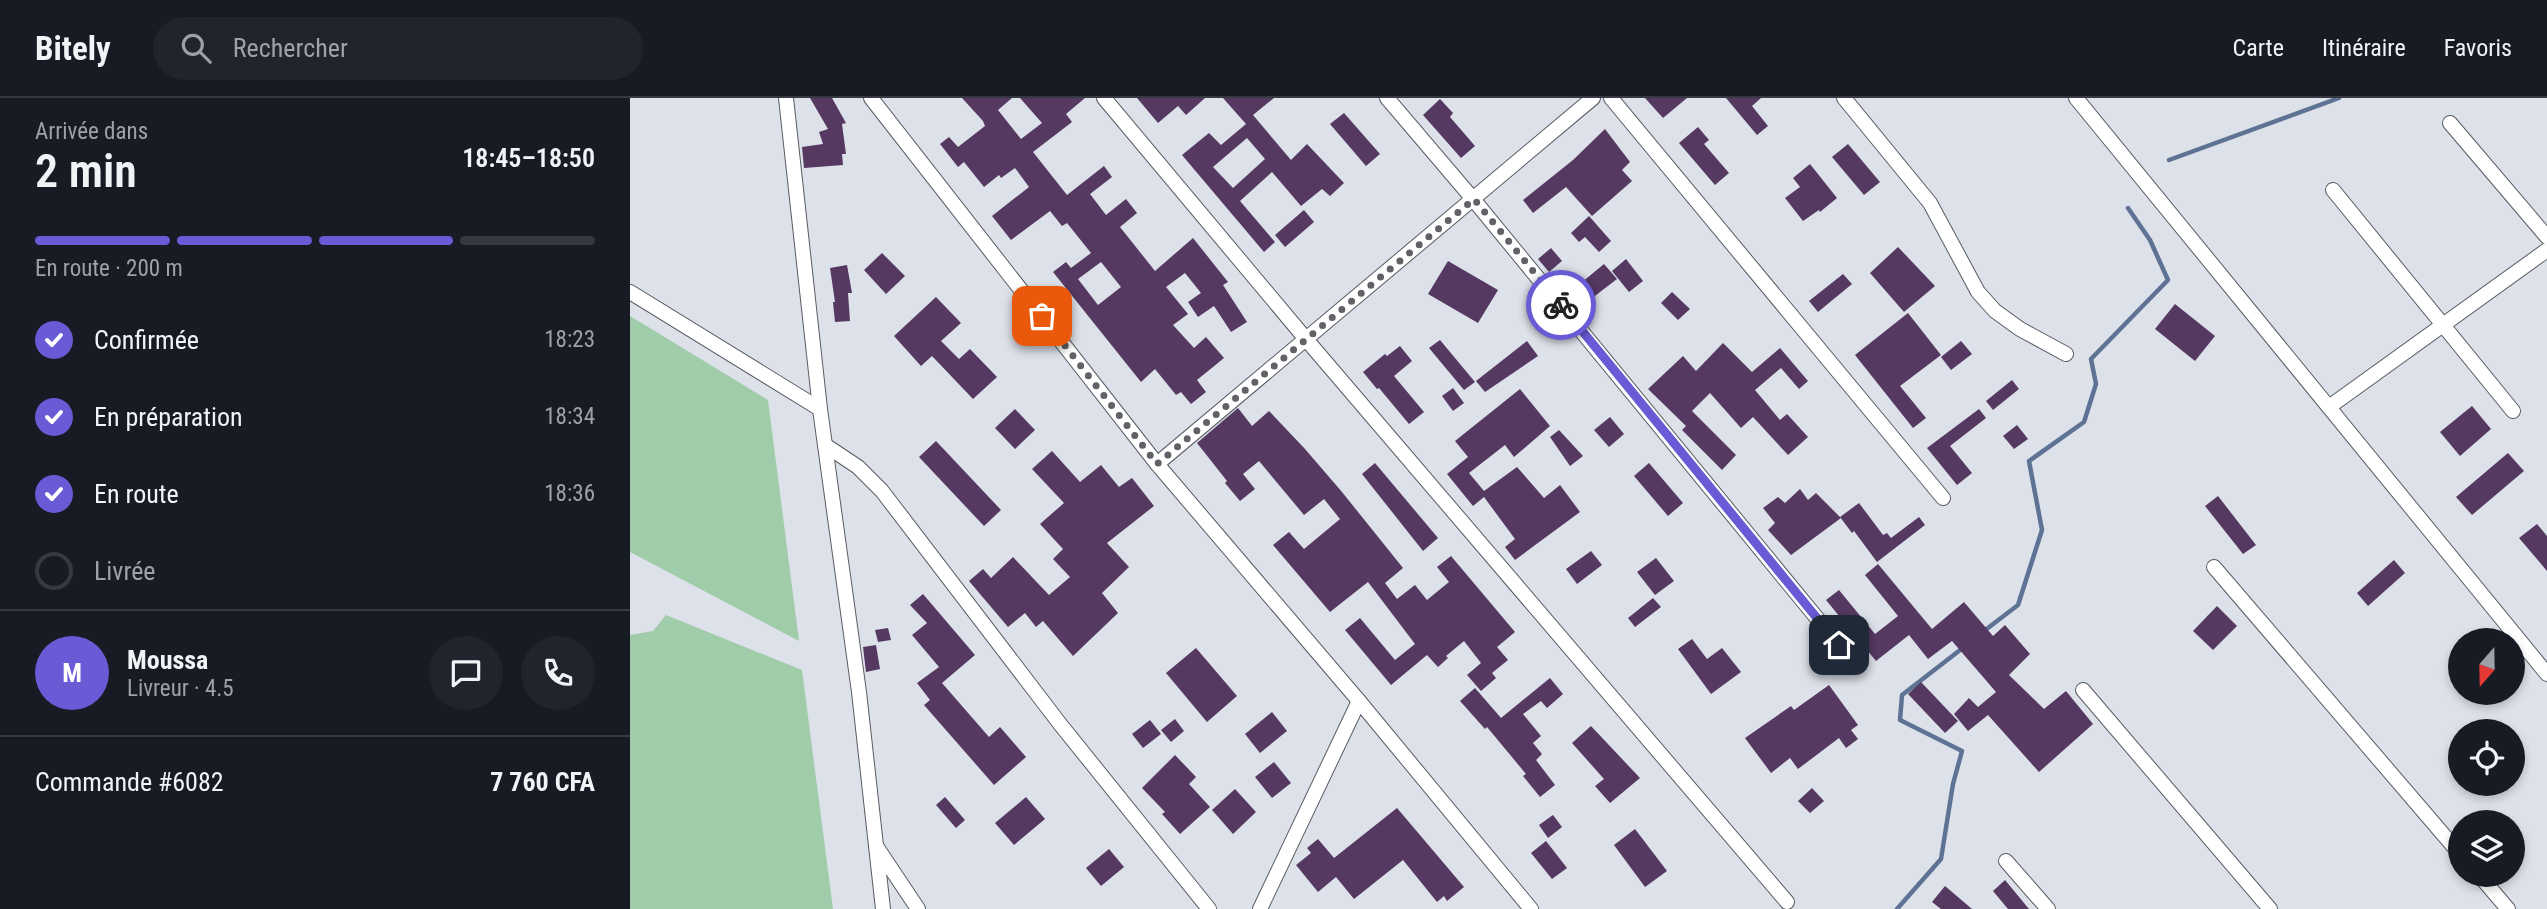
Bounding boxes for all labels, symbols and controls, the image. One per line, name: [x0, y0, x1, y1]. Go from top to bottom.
search box: [153, 17, 643, 80]
text: Bitely: [35, 29, 111, 68]
icon: search: [177, 29, 215, 67]
text: Rechercher: [233, 33, 348, 63]
text: Carte: [2233, 34, 2284, 62]
text: Itinéraire: [2322, 34, 2406, 62]
text: Favoris: [2444, 34, 2512, 62]
text: Arrivée dans: [35, 118, 148, 145]
text: 18:45–18:50: [462, 143, 595, 173]
text: 2 min: [35, 144, 137, 198]
text: En route · 200 m: [35, 255, 183, 282]
courier: [1526, 270, 1596, 340]
pin: [1012, 286, 1072, 346]
icon: bike: [1542, 286, 1580, 324]
icon: bag: [1023, 297, 1061, 335]
icon: check: [35, 321, 73, 359]
text: Confirmée: [94, 325, 199, 355]
text: 18:23: [544, 326, 595, 353]
icon: check: [35, 398, 73, 436]
text: En préparation: [94, 402, 243, 432]
text: 18:34: [544, 403, 595, 430]
icon: check: [35, 475, 73, 513]
text: En route: [94, 479, 179, 509]
text: 18:36: [544, 480, 595, 507]
text: Livrée: [94, 556, 156, 586]
pin: [1809, 615, 1869, 675]
icon: home: [1820, 626, 1858, 664]
north arrow: [2448, 628, 2525, 705]
map controls: [2448, 628, 2525, 887]
button: chat: [429, 636, 503, 710]
button: phone: [521, 636, 595, 710]
text: Moussa: [127, 645, 208, 675]
text: M: [62, 658, 82, 688]
text: Livreur · 4.5: [127, 675, 234, 702]
button: locate: [2448, 719, 2525, 796]
text: Commande #6082: [35, 767, 224, 797]
text: 7 760 CFA: [490, 767, 595, 797]
button: layers: [2448, 810, 2525, 887]

